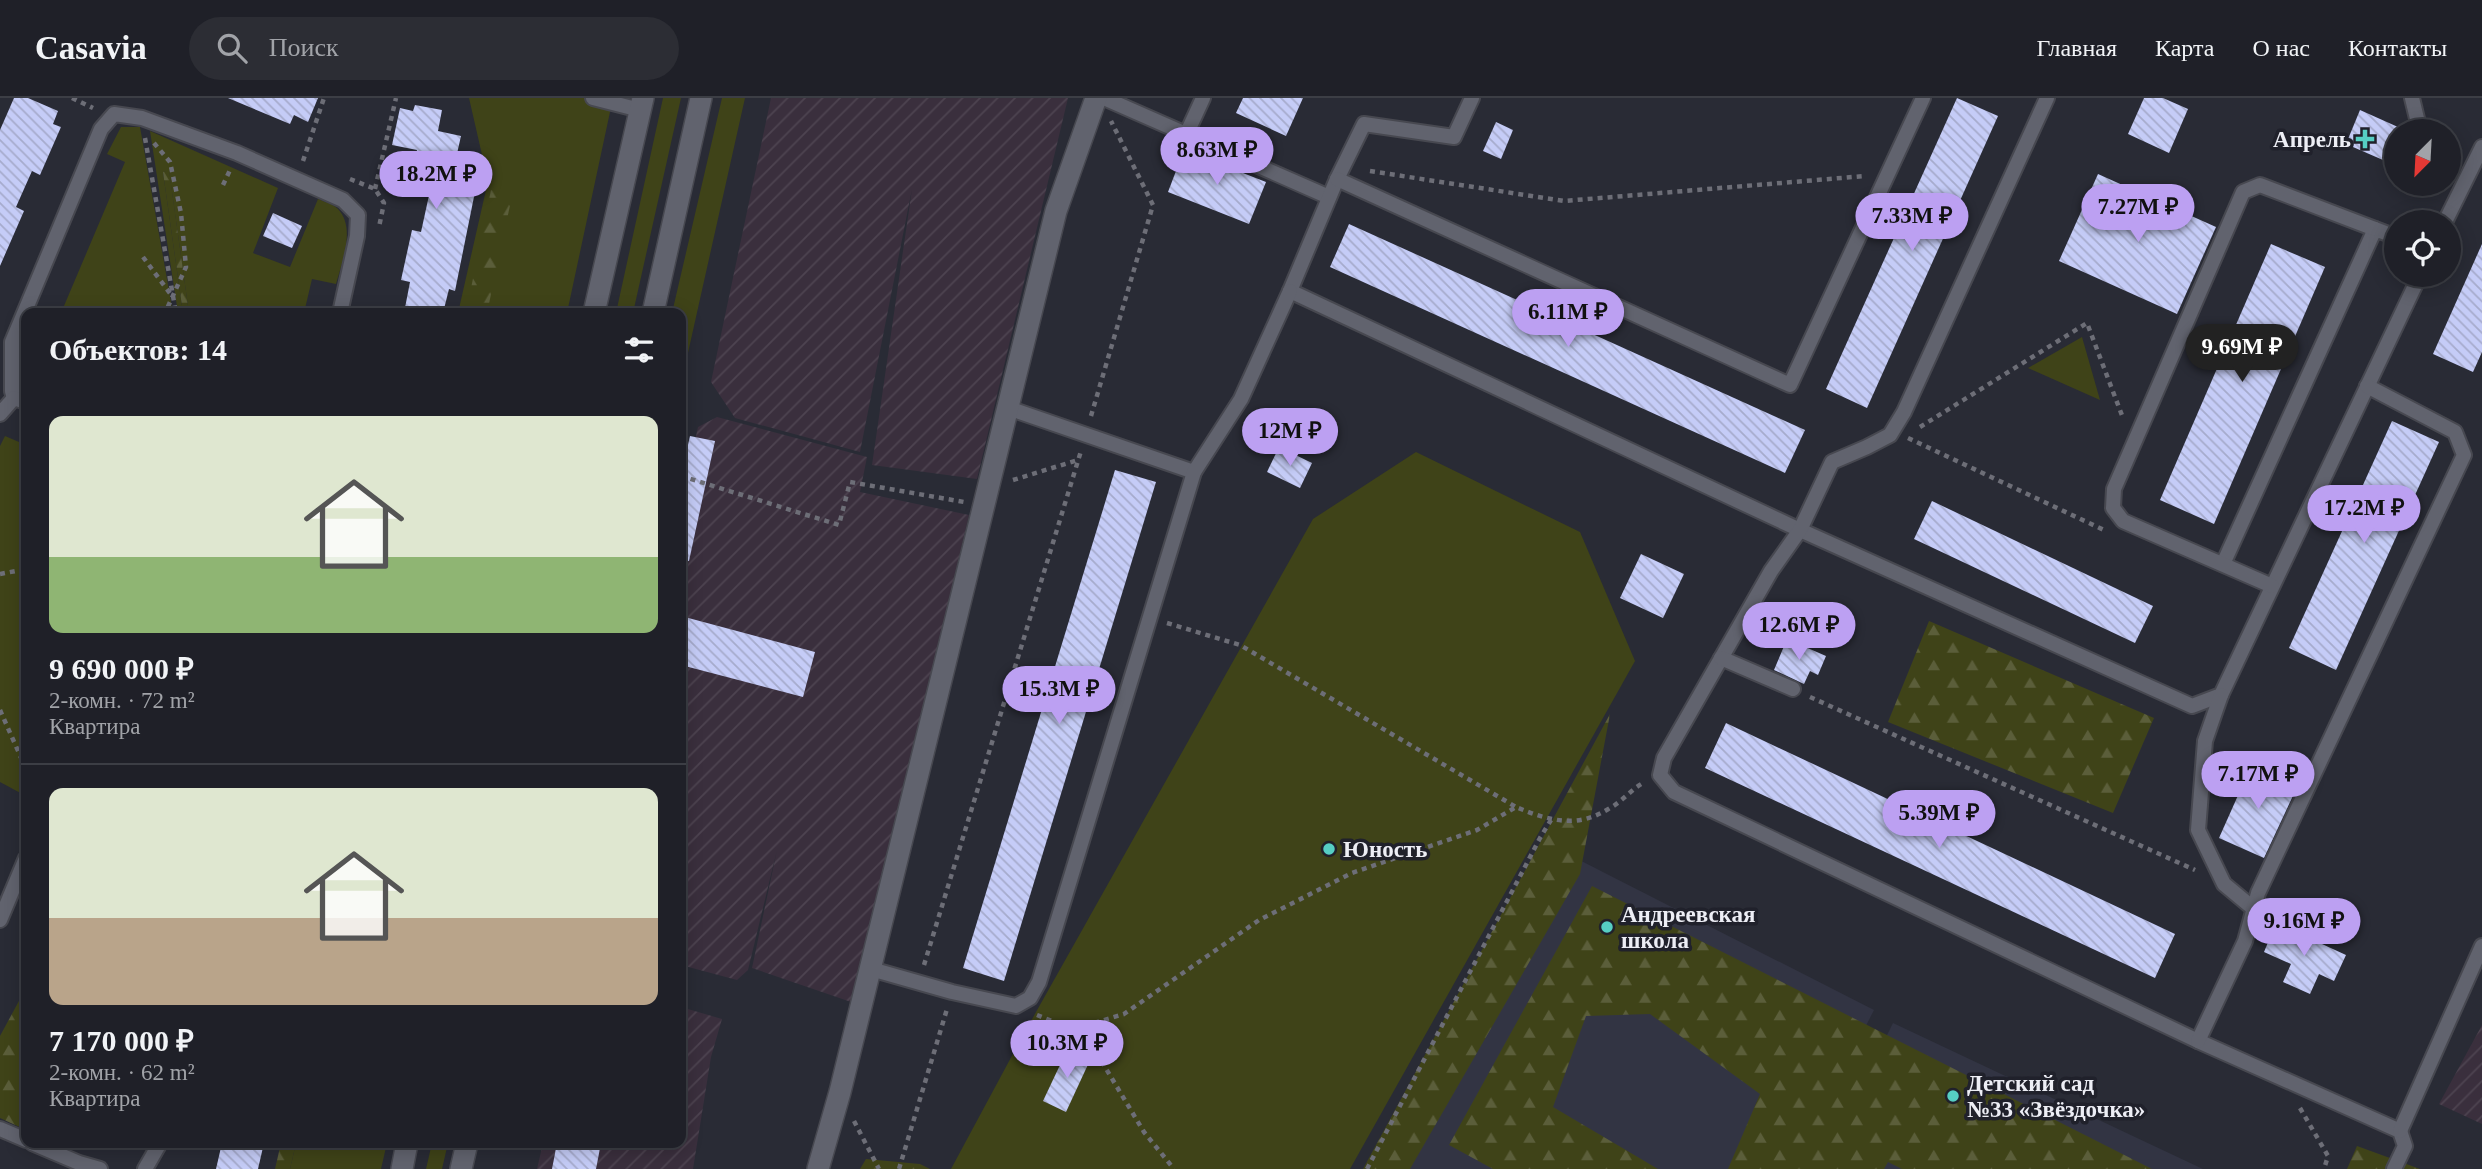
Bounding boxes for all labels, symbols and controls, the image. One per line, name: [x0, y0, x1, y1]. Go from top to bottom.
search box: [189, 17, 679, 80]
icon: search: [213, 29, 251, 67]
text: Casavia: [35, 30, 147, 66]
text: Поиск: [269, 33, 339, 62]
text: Главная: [2036, 35, 2117, 61]
text: Карта: [2155, 35, 2214, 61]
text: О нас: [2252, 35, 2310, 61]
text: Контакты: [2348, 35, 2447, 61]
north arrow: [2384, 119, 2460, 196]
map controls: [2384, 119, 2461, 287]
pin: 8.63M ₽: [1152, 127, 1282, 187]
place label: Апрель: [2273, 127, 2351, 152]
marker: Апрель: [2357, 131, 2373, 147]
text: 8.63M ₽: [1176, 137, 1258, 162]
pin: 18.2M ₽: [371, 152, 501, 211]
text: 18.2M ₽: [395, 161, 477, 186]
pin: 7.27M ₽: [2073, 184, 2203, 244]
pin: 7.33M ₽: [1847, 194, 1977, 253]
text: 7.27M ₽: [2097, 194, 2179, 219]
text: 7.33M ₽: [1871, 203, 1953, 228]
button: locate: [2384, 210, 2461, 287]
pin: 6.11M ₽: [1503, 289, 1633, 349]
text: 6.11M ₽: [1528, 299, 1608, 324]
pin: 9.69M ₽: [2177, 324, 2307, 384]
icon: filters: [620, 331, 658, 369]
text: Объектов: 14: [49, 333, 227, 366]
text: 9.69M ₽: [2201, 334, 2283, 359]
pin: 12M ₽: [1241, 408, 1339, 468]
text: 12M ₽: [1258, 418, 1322, 443]
icon: home: [291, 461, 417, 587]
pin: 17.2M ₽: [2299, 486, 2429, 545]
text: 17.2M ₽: [2323, 495, 2405, 520]
pin: 12.6M ₽: [1734, 602, 1864, 662]
text: 12.6M ₽: [1758, 612, 1840, 637]
text: 9 690 000 ₽: [49, 652, 194, 685]
pin: 15.3M ₽: [994, 666, 1124, 726]
text: 15.3M ₽: [1018, 676, 1100, 701]
text: 2-комн. · 72 m²: [49, 688, 195, 713]
text: Квартира: [49, 714, 140, 739]
pin: 7.17M ₽: [2193, 752, 2323, 811]
text: 7.17M ₽: [2217, 761, 2299, 786]
pin: 5.39M ₽: [1874, 790, 2004, 850]
text: 5.39M ₽: [1898, 800, 1980, 825]
icon: home: [291, 833, 417, 959]
place label: Юность: [1343, 837, 1427, 862]
marker: Юность: [1321, 841, 1337, 857]
pin: 9.16M ₽: [2239, 898, 2369, 958]
place label: Андреевская школа: [1621, 902, 1755, 953]
text: 9.16M ₽: [2263, 908, 2345, 933]
marker: Андреевская школа: [1599, 919, 1615, 935]
pin: 10.3M ₽: [1002, 1020, 1132, 1080]
text: 7 170 000 ₽: [49, 1024, 194, 1057]
text: 10.3M ₽: [1026, 1030, 1108, 1055]
text: 2-комн. · 62 m²: [49, 1060, 195, 1085]
place label: Детский сад №33 «Звёздочка»: [1967, 1071, 2145, 1122]
text: Квартира: [49, 1086, 140, 1111]
marker: Детский сад №33 «Звёздочка»: [1945, 1088, 1961, 1104]

